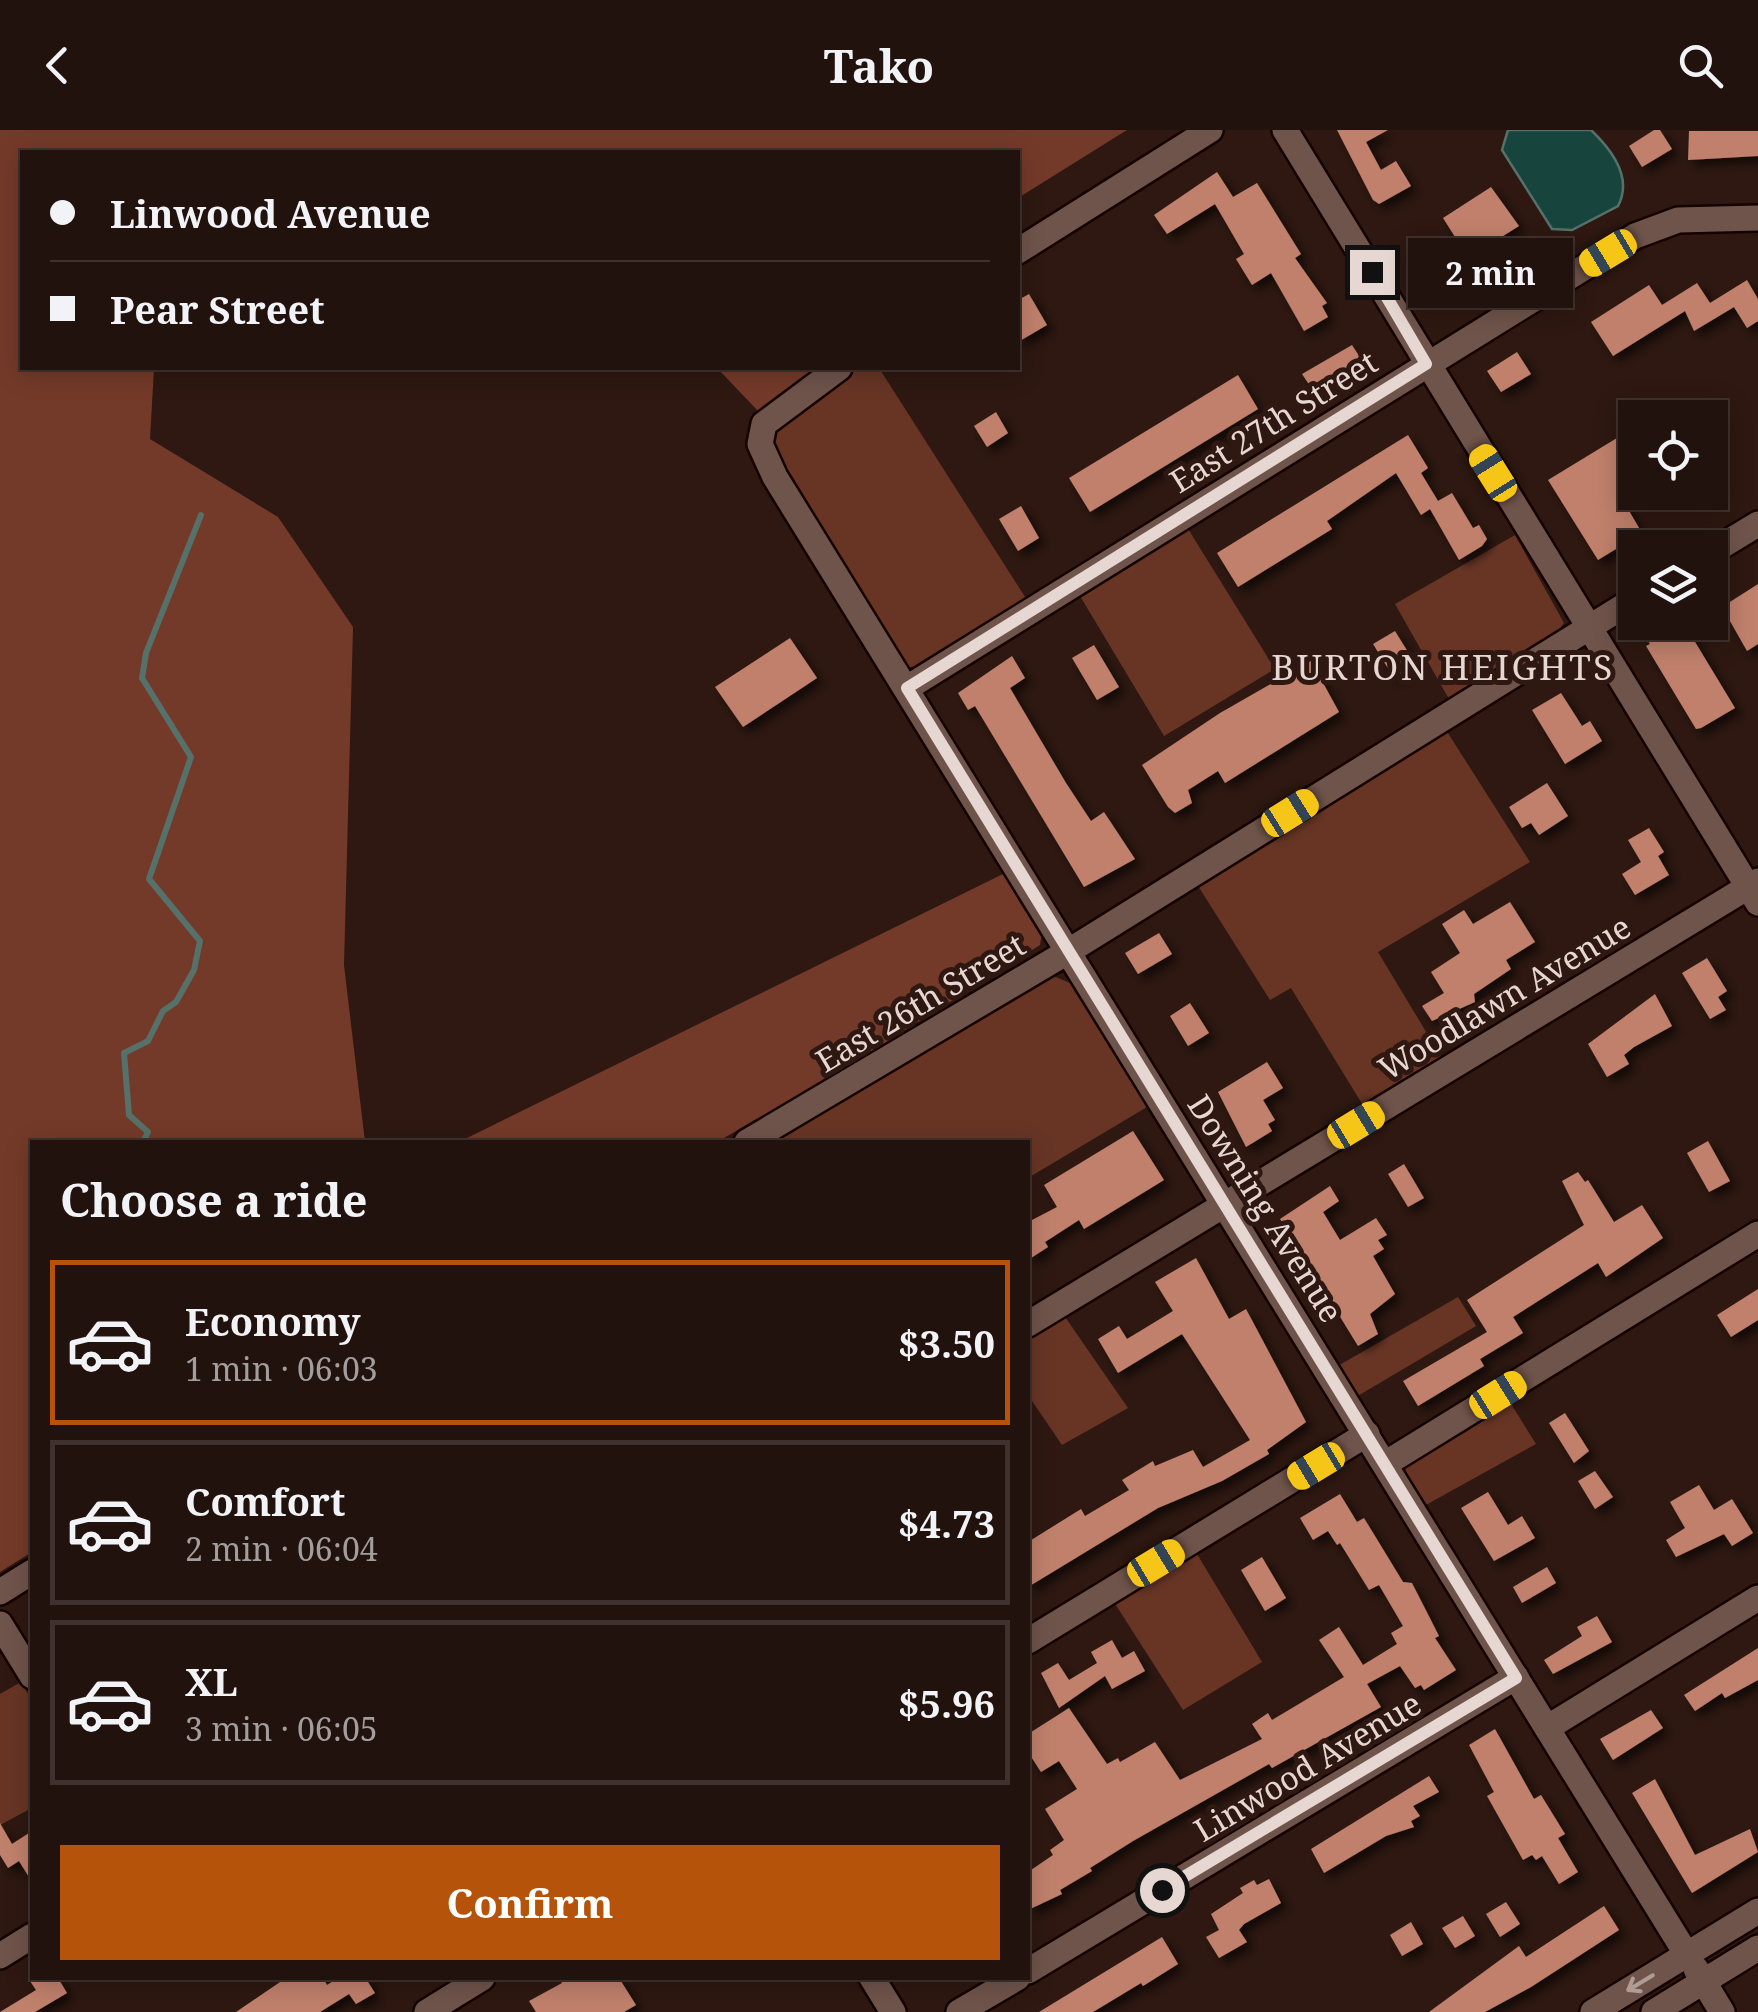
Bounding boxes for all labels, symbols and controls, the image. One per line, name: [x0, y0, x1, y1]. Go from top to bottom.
text: Tako: [824, 35, 934, 96]
icon: back: [30, 38, 85, 93]
icon: search: [1673, 38, 1728, 93]
text: Linwood Avenue: [110, 187, 431, 239]
car: [1575, 225, 1641, 281]
callout: 2 min: [1407, 237, 1572, 307]
route end: [1350, 250, 1395, 295]
text: 2 min: [1445, 251, 1536, 294]
text: Pear Street: [110, 283, 325, 335]
street label: East 27th Street: [1161, 340, 1385, 502]
map controls: [1618, 400, 1728, 640]
button: locate: [1618, 400, 1728, 510]
car: [1464, 440, 1522, 506]
button: layers: [1618, 530, 1728, 640]
district label: BURTON HEIGHTS: [1271, 643, 1615, 690]
car: [1257, 784, 1323, 842]
street label: Woodlawn Avenue: [1370, 905, 1638, 1089]
street label: East 26th Street: [807, 923, 1033, 1081]
street label: Downing Avenue: [1179, 1086, 1353, 1330]
car: [1323, 1097, 1389, 1153]
text: Choose a ride: [60, 1169, 368, 1230]
text: Economy: [185, 1295, 361, 1347]
icon: car: [65, 1298, 155, 1388]
text: $3.50: [898, 1317, 995, 1369]
text: 1 min · 06:03: [185, 1347, 378, 1390]
car: [1465, 1366, 1531, 1424]
car: [1283, 1438, 1349, 1494]
text: Comfort: [185, 1475, 345, 1527]
icon: car: [65, 1478, 155, 1568]
text: $4.73: [898, 1497, 995, 1549]
text: 2 min · 06:04: [185, 1527, 378, 1570]
car: [1123, 1535, 1189, 1591]
text: XL: [185, 1655, 238, 1707]
icon: car: [65, 1658, 155, 1748]
text: $5.96: [898, 1677, 995, 1729]
street label: Linwood Avenue: [1185, 1681, 1429, 1851]
text: 3 min · 06:05: [185, 1707, 378, 1750]
button: Confirm: [60, 1845, 1000, 1960]
route start: [1140, 1868, 1185, 1913]
one-way arrow: [1626, 1973, 1655, 1993]

